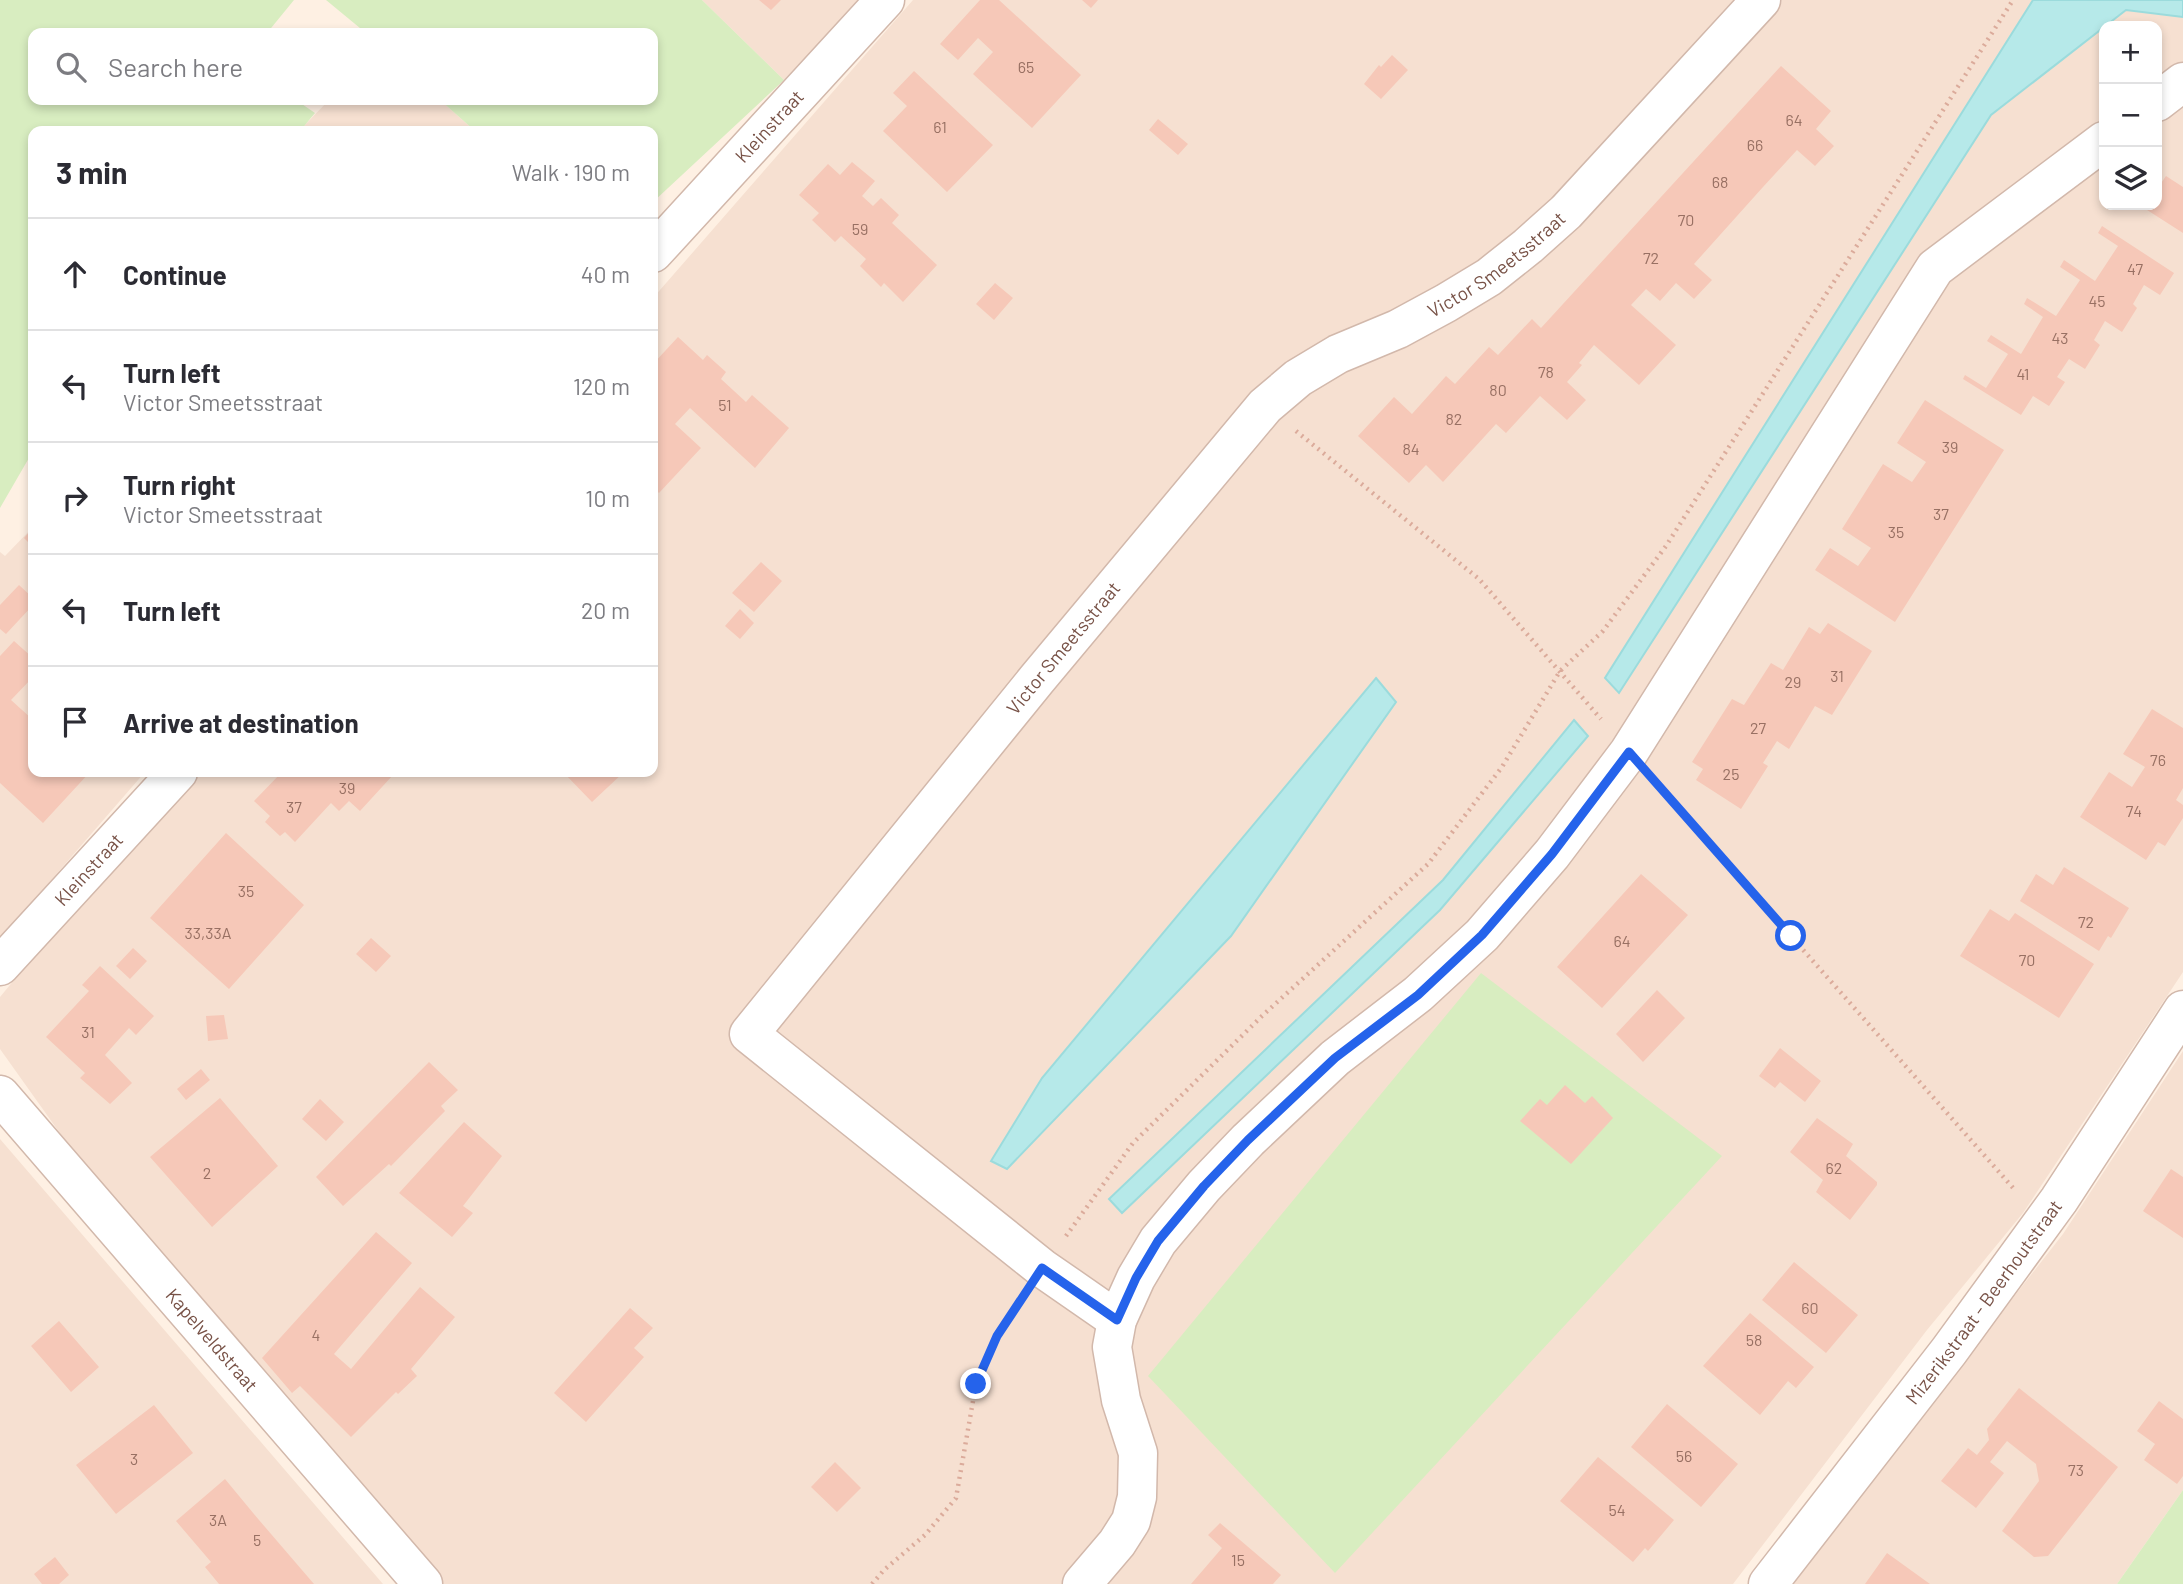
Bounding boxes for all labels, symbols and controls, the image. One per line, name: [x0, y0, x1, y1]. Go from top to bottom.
map controls: [2099, 21, 2162, 210]
button: +: [2099, 21, 2162, 84]
search box: [28, 28, 658, 105]
icon: search: [52, 48, 90, 86]
text: Search here: [108, 51, 243, 82]
house number: 65: [1018, 57, 1034, 76]
button: −: [2099, 84, 2162, 147]
street label: Kleinstraat: [730, 85, 808, 167]
house number: 64: [1785, 110, 1803, 129]
house number: 61: [933, 117, 947, 136]
house number: 66: [1747, 135, 1763, 154]
button: layers: [2099, 147, 2162, 210]
text: 3 min: [56, 154, 127, 190]
text: Walk · 190 m: [512, 158, 630, 186]
house number: 68: [1712, 172, 1728, 191]
street label: Victor Smeetsstraat: [1423, 206, 1570, 322]
house number: 70: [1678, 210, 1694, 229]
house number: 59: [852, 219, 868, 238]
house number: 72: [1643, 248, 1659, 267]
icon: ahead: [56, 255, 94, 293]
text: Continue: [123, 259, 227, 290]
house number: 47: [2127, 259, 2143, 278]
text: 40 m: [581, 260, 630, 288]
house number: 45: [2088, 291, 2106, 310]
house number: 43: [2051, 328, 2069, 347]
text: Turn left: [123, 357, 221, 388]
house number: 78: [1538, 362, 1554, 381]
house number: 41: [2017, 364, 2029, 383]
icon: left: [56, 367, 94, 405]
text: 120 m: [573, 372, 630, 400]
house number: 80: [1489, 380, 1507, 399]
text: Victor Smeetsstraat: [123, 388, 323, 416]
house number: 51: [718, 395, 732, 414]
house number: 82: [1446, 409, 1462, 428]
house number: 39: [1942, 437, 1958, 456]
house number: 84: [1402, 439, 1420, 458]
text: Turn right: [123, 469, 236, 500]
icon: right: [56, 479, 94, 517]
text: 10 m: [585, 484, 630, 512]
text: Victor Smeetsstraat: [123, 500, 323, 528]
house number: 37: [1933, 504, 1949, 523]
house number: 35: [1888, 522, 1904, 541]
street label: Victor Smeetsstraat: [1001, 577, 1125, 719]
icon: left: [56, 591, 94, 629]
text: Turn left: [123, 595, 221, 626]
text: 20 m: [581, 596, 630, 624]
house number: 31: [1830, 666, 1844, 685]
house number: 29: [1785, 672, 1801, 691]
icon: arrive: [56, 703, 94, 741]
text: Arrive at destination: [123, 707, 359, 738]
house number: 27: [1750, 718, 1766, 737]
house number: 76: [2150, 750, 2166, 769]
house number: 25: [1723, 764, 1739, 783]
house number: 39: [339, 778, 355, 797]
house number: 37: [286, 797, 302, 816]
house number: 74: [2126, 801, 2142, 820]
street label: Kleinstraat: [49, 828, 127, 910]
house number: 35: [238, 881, 254, 900]
house number: 72: [2078, 912, 2094, 931]
route start: [1775, 920, 1806, 951]
house number: 33,33A: [185, 923, 232, 942]
house number: 64: [1613, 931, 1631, 950]
house number: 70: [2019, 950, 2035, 969]
house number: 31: [81, 1022, 95, 1041]
house number: 62: [1826, 1158, 1842, 1177]
house number: 2: [203, 1163, 211, 1182]
street label: Mizerikstraat - Beerhoutstraat: [1900, 1195, 2066, 1409]
street label: Kapelveldstraat: [161, 1283, 263, 1396]
house number: 60: [1801, 1298, 1819, 1317]
house number: 4: [312, 1325, 320, 1344]
house number: 58: [1746, 1330, 1762, 1349]
route end: [960, 1368, 991, 1399]
house number: 56: [1676, 1446, 1692, 1465]
house number: 3: [130, 1449, 138, 1468]
house number: 73: [2068, 1460, 2084, 1479]
house number: 54: [1608, 1500, 1626, 1519]
house number: 3A: [209, 1510, 227, 1529]
house number: 5: [253, 1530, 261, 1549]
house number: 15: [1231, 1550, 1245, 1569]

